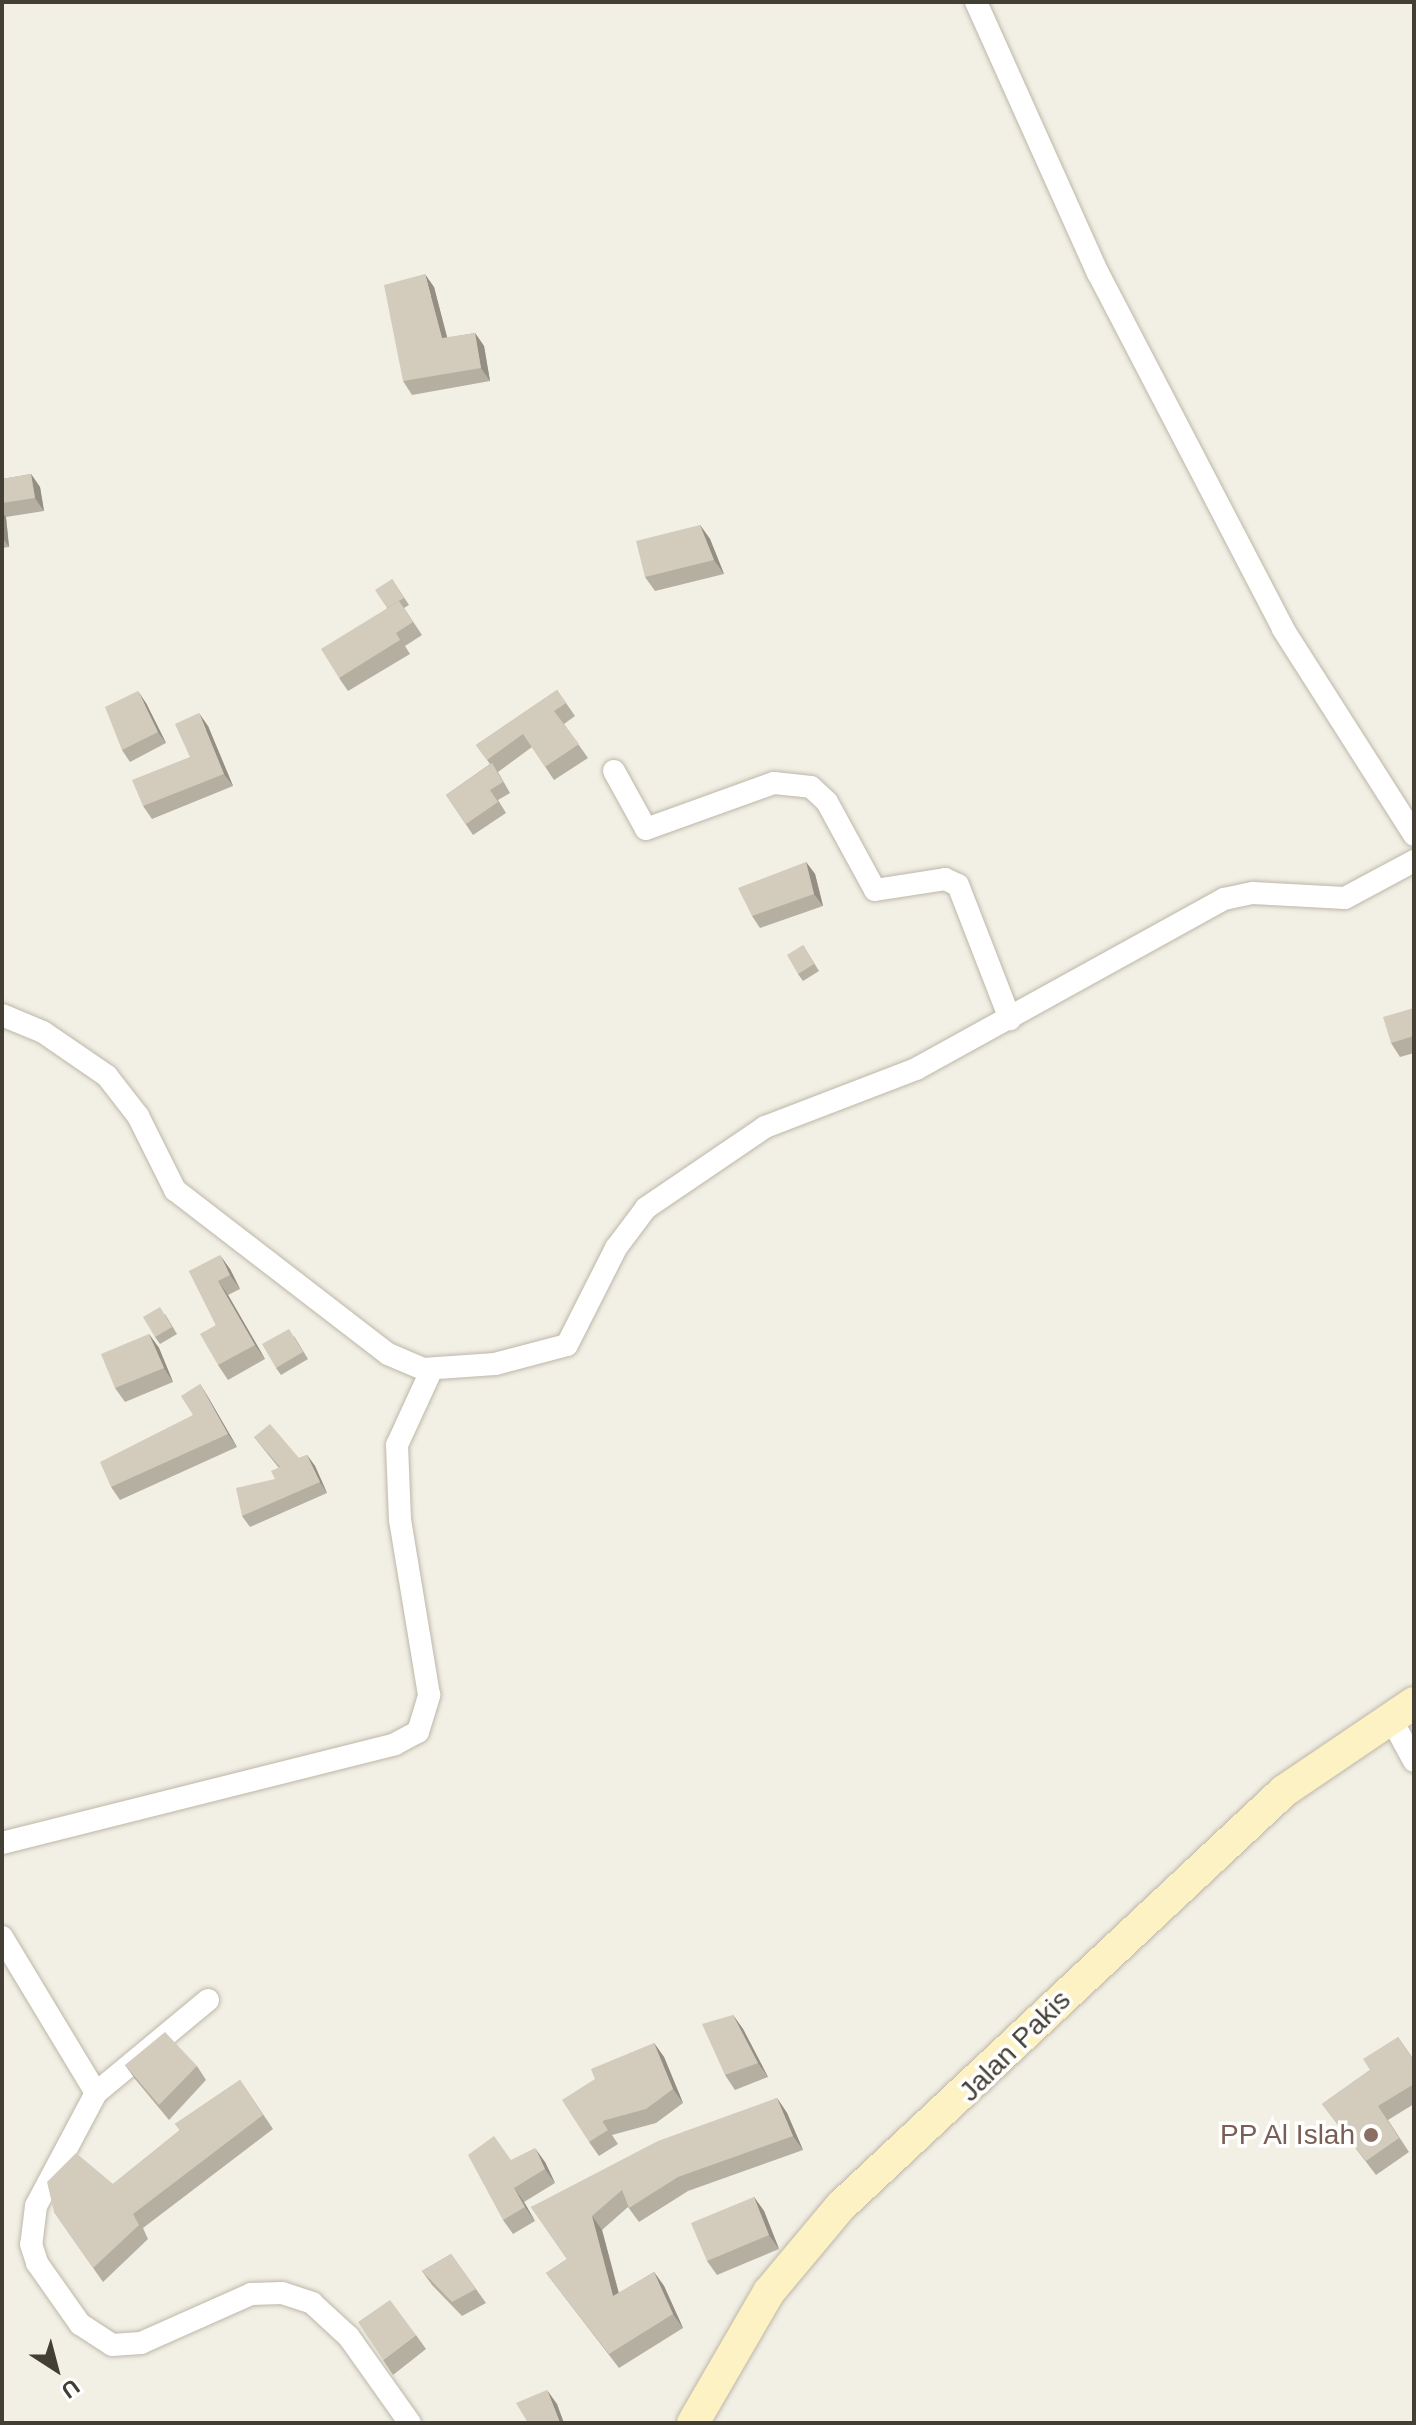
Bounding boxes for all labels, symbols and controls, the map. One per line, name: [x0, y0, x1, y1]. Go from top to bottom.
street label: Jalan Pakis: [952, 1983, 1078, 2109]
place label: PP Al Islah: [1218, 2118, 1355, 2152]
marker: PP Al Islah: [1362, 2126, 1380, 2144]
north arrow: [16, 2329, 96, 2409]
text: U: [57, 2374, 84, 2404]

